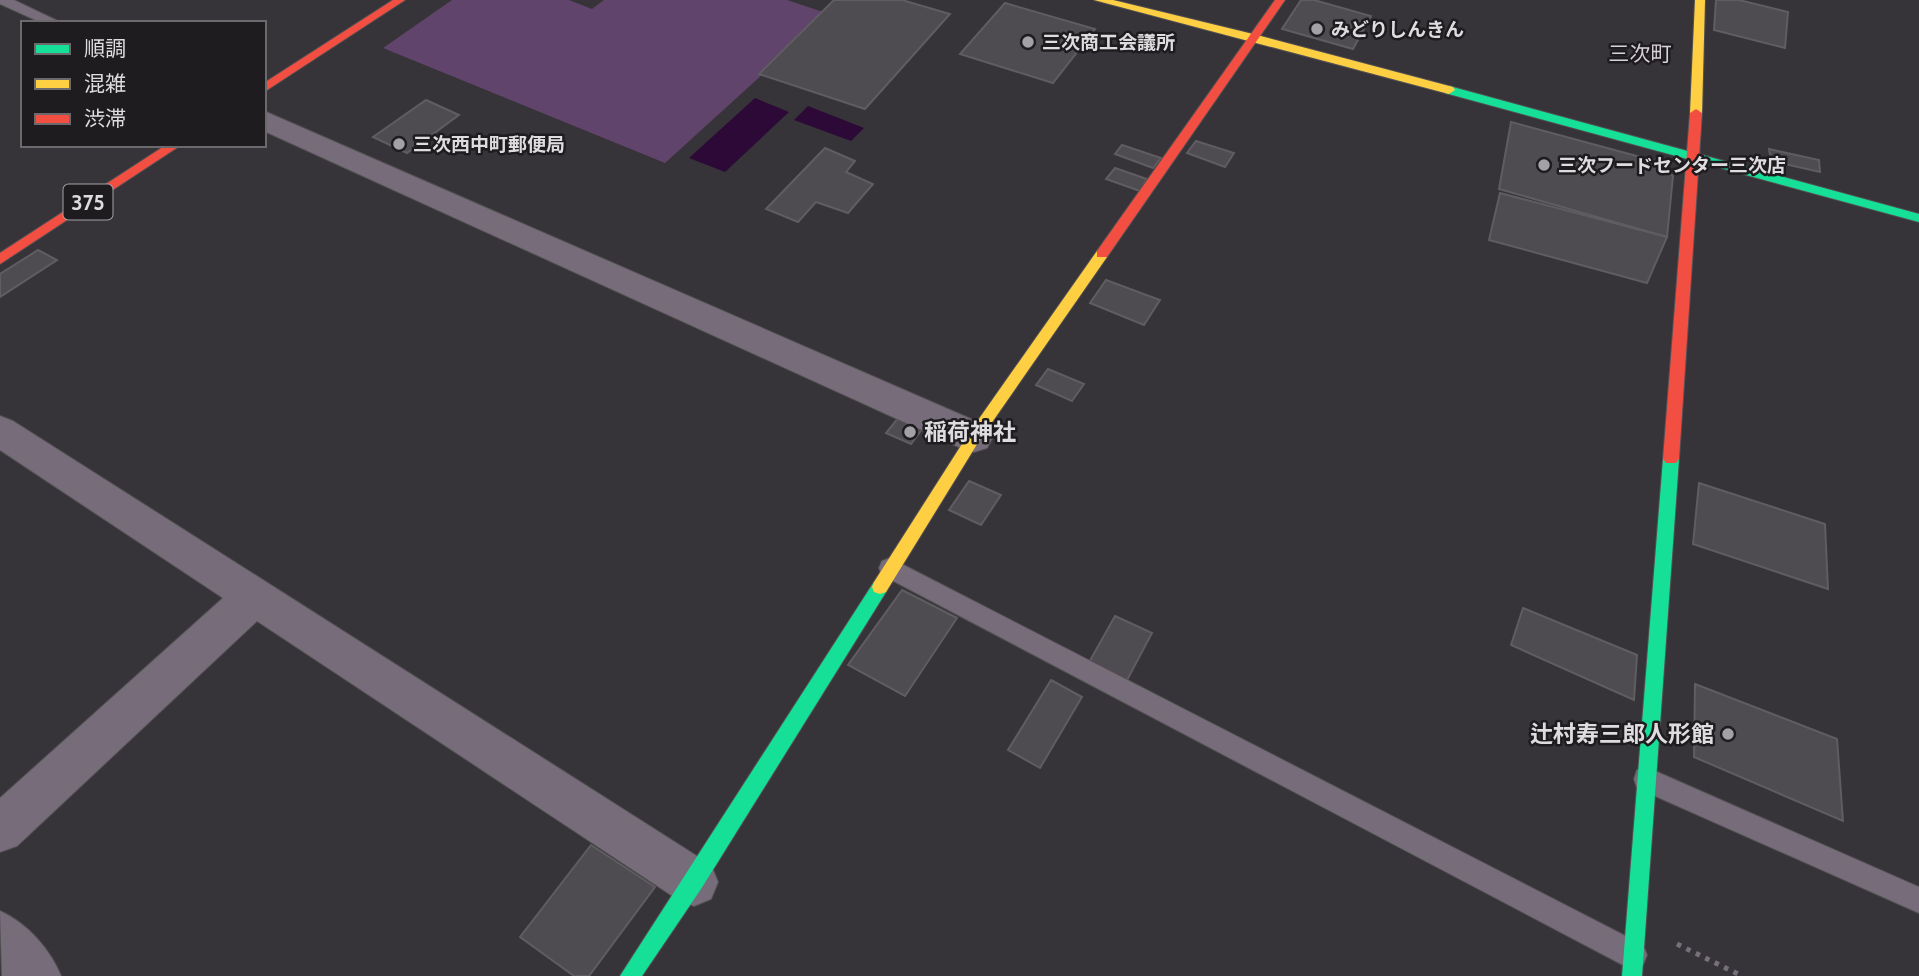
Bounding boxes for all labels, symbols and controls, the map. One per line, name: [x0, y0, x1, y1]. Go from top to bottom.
place label: みどりしんきん: [1331, 18, 1464, 41]
legend: [21, 21, 266, 147]
marker: みどりしんきん: [1309, 21, 1325, 37]
place label: 三次商工会議所: [1042, 31, 1175, 54]
marker: 三次商工会議所: [1020, 34, 1036, 50]
text: 順調: [84, 36, 126, 61]
district label: 三次町: [1609, 41, 1672, 66]
text: 混雑: [84, 71, 126, 96]
text: 渋滞: [84, 106, 126, 131]
place label: 三次西中町郵便局: [413, 133, 565, 156]
marker: 三次西中町郵便局: [391, 136, 407, 152]
place label: 三次フードセンター三次店: [1558, 154, 1786, 177]
marker: 三次フードセンター三次店: [1536, 157, 1552, 173]
road number: 375: [64, 184, 112, 220]
place label: 稲荷神社: [924, 418, 1016, 446]
marker: 稲荷神社: [902, 424, 918, 440]
place label: 辻村寿三郎人形館: [1530, 720, 1714, 748]
marker: 辻村寿三郎人形館: [1720, 726, 1736, 742]

